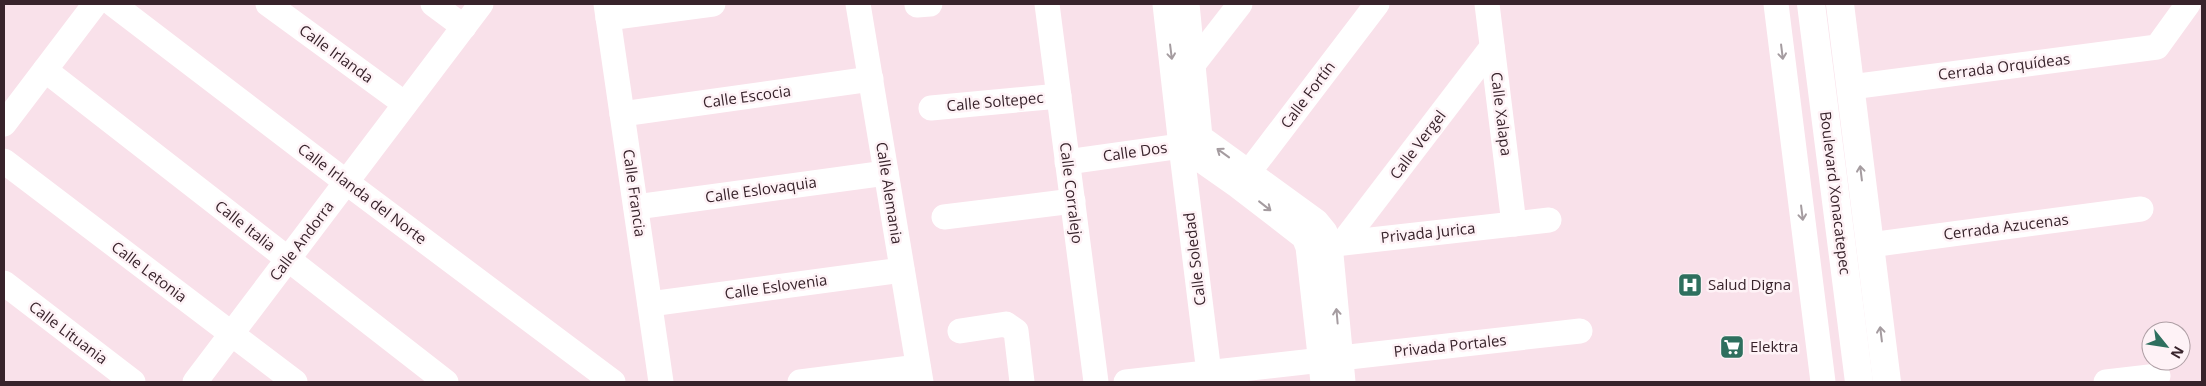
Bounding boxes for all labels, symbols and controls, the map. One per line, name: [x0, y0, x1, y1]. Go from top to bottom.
street label: Calle Irlanda: [296, 20, 378, 87]
one-way arrow: [1166, 44, 1176, 60]
one-way arrow: [1777, 44, 1787, 60]
street label: Cerrada Orquídeas: [1937, 48, 2071, 84]
street label: Calle Fortín: [1275, 57, 1339, 132]
street label: Calle Xalapa: [1487, 71, 1517, 157]
street label: Calle Escocia: [702, 80, 792, 112]
street label: Calle Soltepec: [946, 87, 1044, 115]
street label: Calle Vergel: [1385, 106, 1450, 183]
street label: Boulevard Xonacatepec: [1816, 110, 1856, 276]
street label: Calle Dos: [1101, 137, 1168, 165]
street label: Calle Irlanda del Norte: [294, 138, 431, 248]
street label: Calle Alemania: [872, 140, 908, 245]
street label: Calle Corralejo: [1056, 141, 1088, 245]
street label: Calle Francia: [619, 148, 651, 238]
one-way arrow: [1216, 148, 1230, 158]
one-way arrow: [1856, 165, 1866, 181]
street label: Calle Eslovaquia: [704, 171, 818, 207]
street label: Calle Italia: [211, 195, 280, 255]
street label: Calle Andorra: [265, 196, 338, 284]
one-way arrow: [1258, 201, 1271, 212]
one-way arrow: [1797, 205, 1807, 221]
street label: Cerrada Azucenas: [1942, 208, 2070, 244]
street label: Calle Soledad: [1178, 211, 1210, 307]
street label: Privada Jurica: [1380, 217, 1476, 247]
street label: Calle Letonia: [108, 236, 191, 306]
street label: Calle Eslovenia: [723, 269, 828, 303]
hospital icon: Salud Digna: [1677, 272, 1703, 298]
place label: Salud Digna: [1708, 274, 1791, 294]
street label: Calle Lituania: [25, 296, 112, 368]
one-way arrow: [1332, 309, 1342, 325]
north arrow: [2141, 321, 2191, 371]
one-way arrow: [1876, 326, 1886, 342]
street label: Privada Portales: [1392, 329, 1507, 361]
supermarket icon: Elektra: [1719, 334, 1745, 360]
place label: Elektra: [1750, 336, 1798, 356]
text: N: [2167, 343, 2189, 362]

